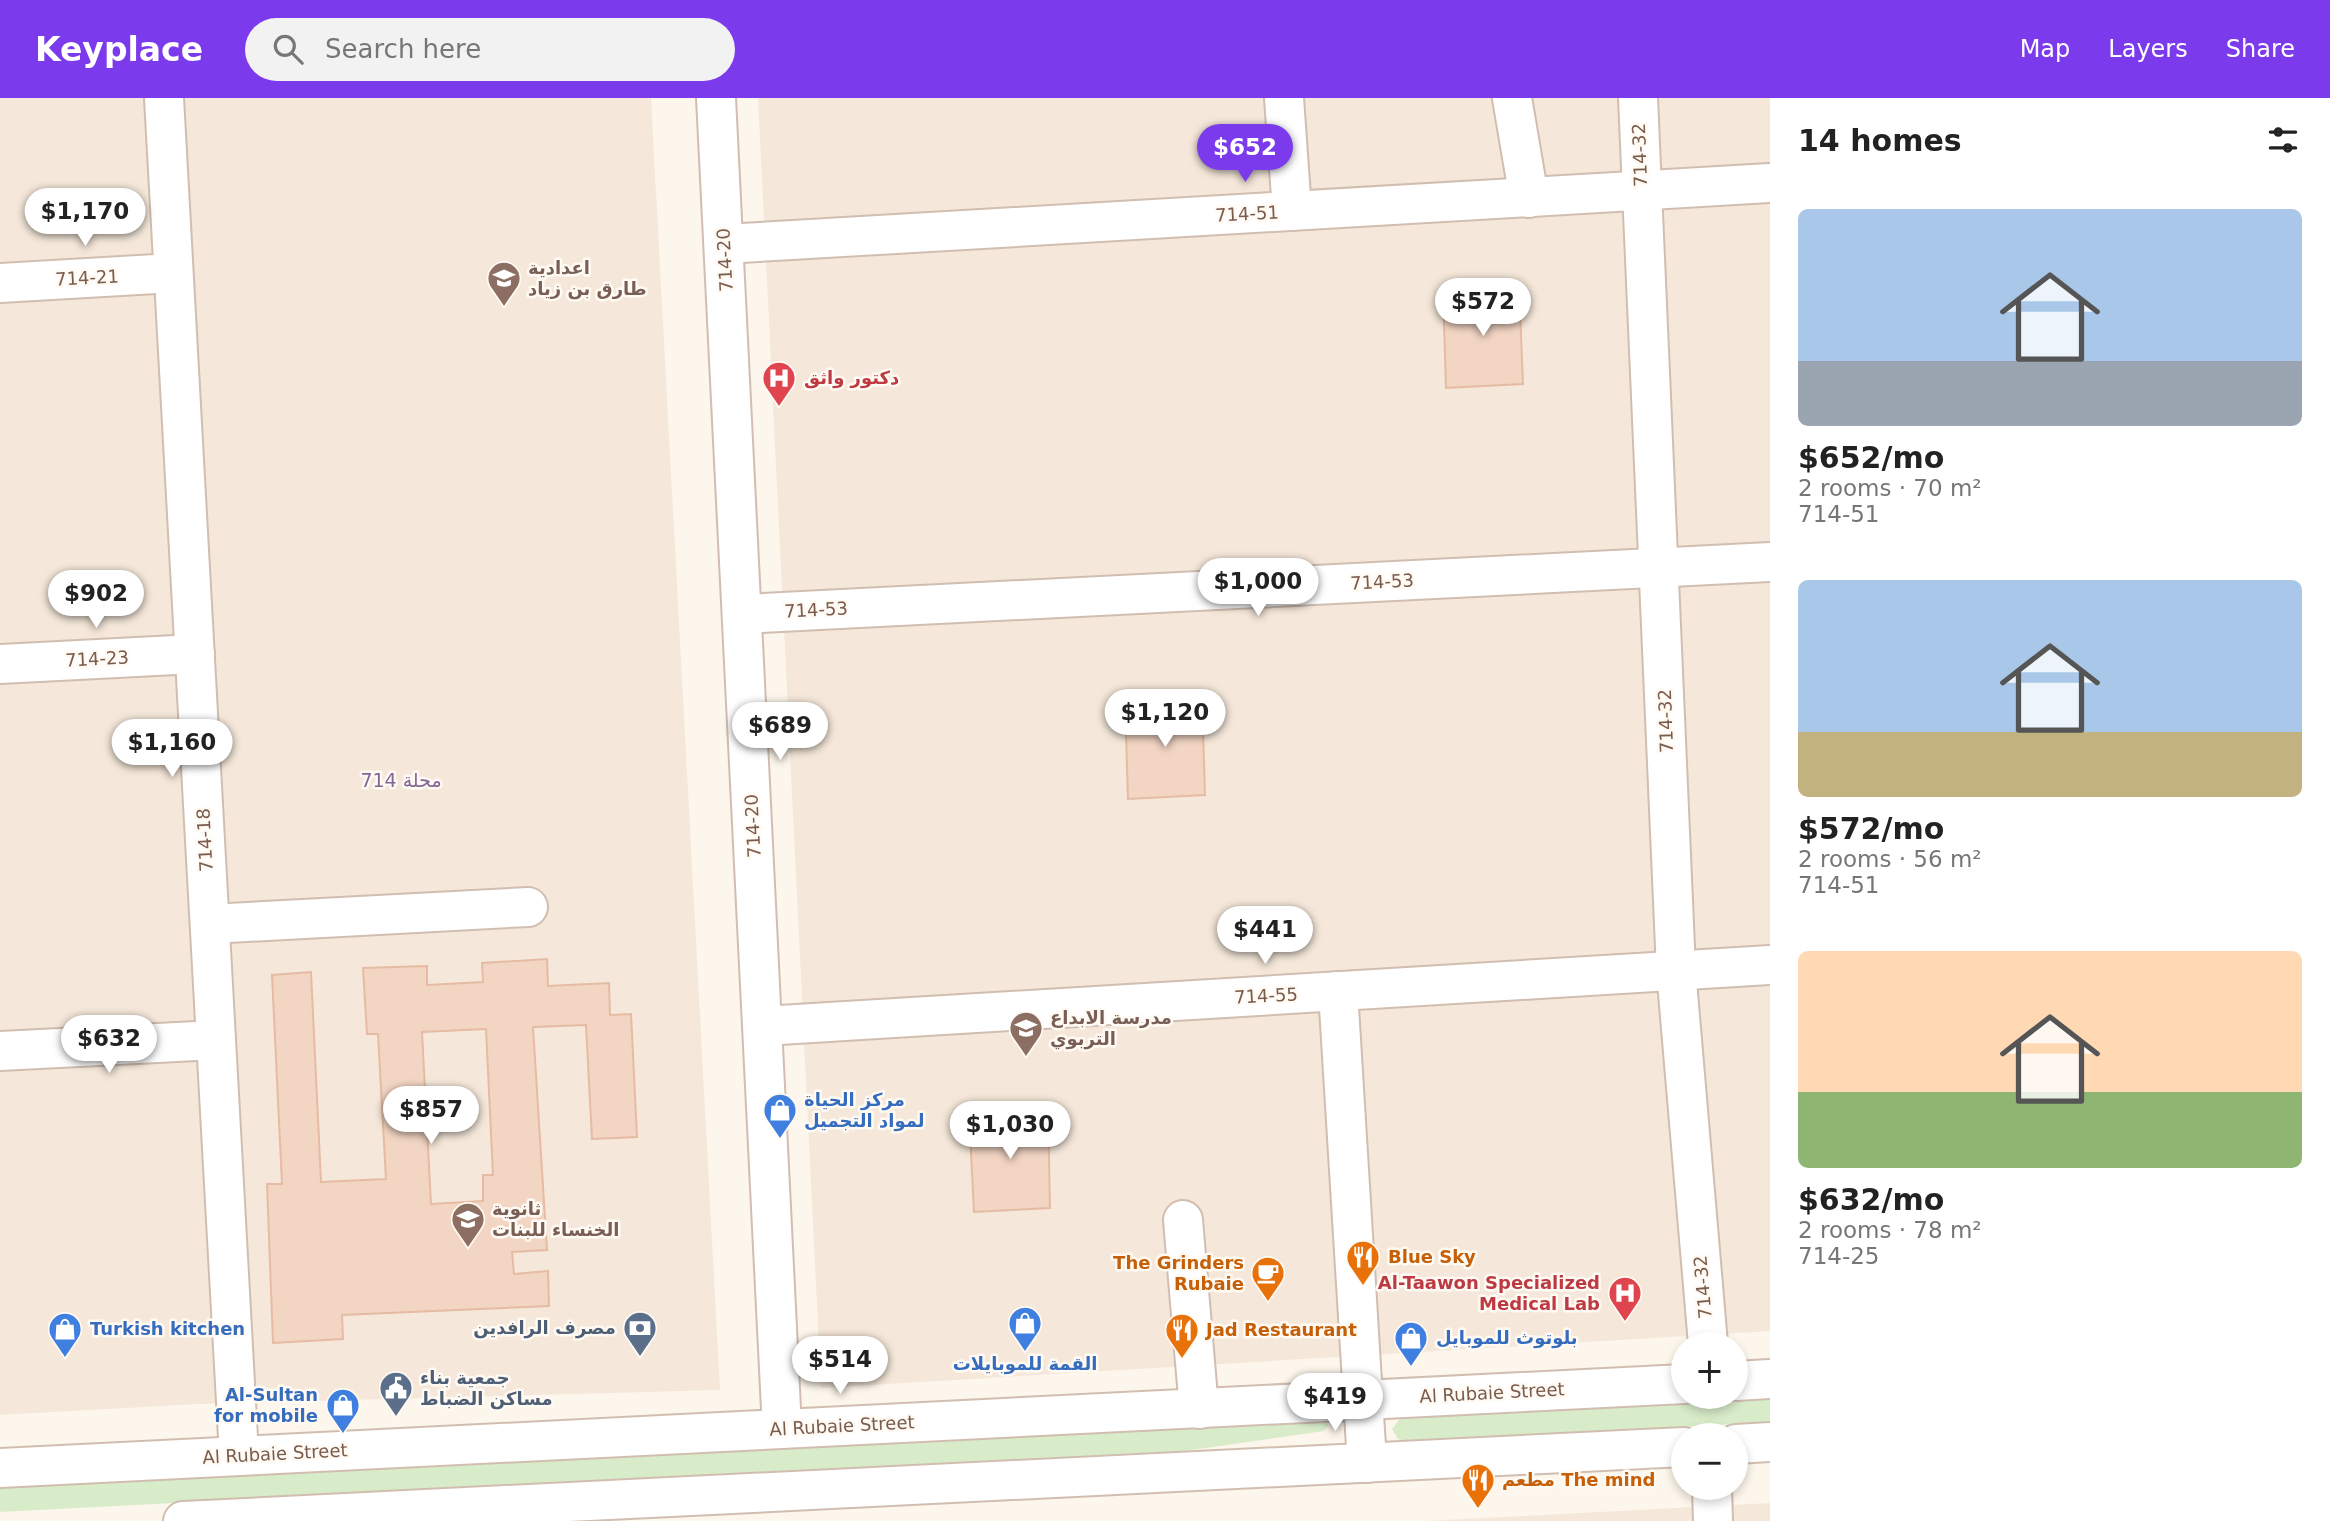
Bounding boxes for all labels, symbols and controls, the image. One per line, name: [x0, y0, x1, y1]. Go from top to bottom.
search box: [245, 18, 735, 81]
text: Keyplace: [35, 30, 203, 69]
icon: search: [269, 30, 307, 68]
text: Search here: [325, 34, 481, 64]
text: Map: [2020, 35, 2070, 63]
text: Layers: [2108, 35, 2188, 63]
text: Share: [2226, 35, 2295, 63]
icon: filters: [2264, 121, 2302, 159]
street label: 714-32: [1628, 123, 1651, 187]
text: 14 homes: [1798, 123, 1962, 158]
pin: $652: [1204, 125, 1286, 184]
text: $652: [1213, 134, 1277, 160]
pin: $1,170: [28, 188, 142, 248]
text: $1,170: [41, 198, 129, 224]
street label: 714-51: [1215, 201, 1279, 226]
street label: 714-20: [712, 228, 737, 292]
icon: home: [1987, 254, 2113, 380]
place label: اعدادية طارق بن زياد: [528, 257, 647, 300]
school or university icon: اعدادية طارق بن زياد: [485, 259, 523, 308]
street label: 714-21: [55, 265, 119, 290]
pin: $572: [1442, 278, 1524, 338]
text: $572: [1451, 288, 1515, 314]
hospital icon: دكتور واثق: [760, 359, 798, 408]
place label: دكتور واثق: [804, 367, 899, 389]
text: $652/mo: [1798, 440, 1944, 475]
text: 2 rooms · 70 m²: [1798, 475, 1982, 501]
text: 714-51: [1798, 501, 1879, 527]
pin: $1,000: [1201, 559, 1315, 618]
text: $1,000: [1214, 568, 1302, 594]
street label: 714-53: [1350, 569, 1414, 594]
pin: $902: [55, 570, 137, 630]
text: $902: [64, 580, 128, 606]
street label: 714-53: [784, 597, 848, 622]
icon: home: [1987, 625, 2113, 751]
street label: 714-23: [65, 646, 129, 671]
street label: 714-32: [1654, 689, 1677, 753]
pin: $1,120: [1108, 690, 1222, 749]
text: $1,120: [1121, 699, 1209, 725]
pin: $689: [739, 702, 821, 762]
text: $689: [748, 712, 812, 738]
pin: $1,160: [115, 720, 229, 779]
text: $1,160: [128, 729, 216, 755]
district label: محلة 714: [360, 769, 442, 791]
street label: 714-20: [740, 794, 765, 858]
street label: 714-18: [192, 808, 217, 872]
text: $572/mo: [1798, 811, 1944, 846]
text: 2 rooms · 56 m²: [1798, 846, 1982, 872]
text: 714-51: [1798, 872, 1879, 898]
pin: $441: [1224, 906, 1306, 966]
text: $441: [1233, 916, 1297, 942]
street label: 714-55: [1234, 983, 1298, 1008]
icon: home: [1987, 996, 2113, 1122]
place label: مدرسة الابداع التربوي: [1050, 1007, 1172, 1050]
school or university icon: مدرسة الابداع التربوي: [1007, 1009, 1045, 1058]
pin: $632: [68, 1016, 150, 1075]
text: $632: [77, 1025, 141, 1051]
pin: $857: [390, 1086, 472, 1146]
place label: مركز الحياة لمواد التجميل: [804, 1089, 925, 1132]
shop icon: مركز الحياة لمواد التجميل: [761, 1091, 799, 1140]
text: $857: [399, 1096, 463, 1122]
pin: $1,030: [953, 1102, 1067, 1161]
text: $1,030: [966, 1111, 1054, 1137]
text: $632/mo: [1798, 1182, 1944, 1217]
place label: ثانوية الخنساء للبنات: [492, 1198, 619, 1240]
school or university icon: ثانوية الخنساء للبنات: [449, 1200, 487, 1249]
text: 2 rooms · 78 m²: [1798, 1217, 1982, 1243]
restaurant icon: Blue Sky: [1344, 1238, 1382, 1287]
text: 714-25: [1798, 1243, 1879, 1269]
place label: Blue Sky: [1388, 1246, 1476, 1267]
place label: The Grinders Rubaie: [1113, 1252, 1244, 1294]
cafe icon: The Grinders Rubaie: [1249, 1254, 1287, 1303]
street label: 714-32: [1689, 1254, 1716, 1320]
place label: Al-Taawon Specialized Medical Lab: [1378, 1272, 1600, 1314]
hospital icon: Al-Taawon Specialized Medical Lab: [1606, 1274, 1644, 1323]
shop icon: القمة للموبايلات: [1006, 1304, 1044, 1353]
bank icon: مصرف الرافدين: [621, 1309, 659, 1358]
shop icon: Turkish kitchen: [46, 1310, 84, 1359]
restaurant icon: Jad Restaurant: [1163, 1311, 1201, 1360]
place label: مصرف الرافدين: [473, 1317, 616, 1339]
place label: Turkish kitchen: [90, 1318, 245, 1339]
place label: Jad Restaurant: [1204, 1319, 1357, 1340]
shop icon: بلوتوث للموبايل: [1392, 1319, 1430, 1368]
place label: بلوتوث للموبايل: [1436, 1327, 1578, 1349]
map controls: [1671, 1332, 1748, 1500]
button: +: [1671, 1332, 1748, 1409]
pin: $514: [799, 1336, 881, 1396]
text: $514: [808, 1346, 872, 1372]
place label: القمة للموبايلات: [953, 1353, 1097, 1375]
place label: جمعية بناء مساكن الضباط: [420, 1367, 553, 1410]
public building icon: جمعية بناء مساكن الضباط: [377, 1369, 415, 1418]
pin: $419: [1294, 1374, 1376, 1433]
street label: Al Rubaie Street: [1419, 1378, 1565, 1407]
text: $419: [1303, 1383, 1367, 1409]
place label: Al-Sultan for mobile: [214, 1384, 318, 1426]
shop icon: Al-Sultan for mobile: [324, 1386, 362, 1435]
street label: Al Rubaie Street: [769, 1411, 915, 1440]
button: −: [1671, 1423, 1748, 1500]
street label: Al Rubaie Street: [202, 1439, 348, 1468]
restaurant icon: مطعم The mind: [1459, 1461, 1497, 1510]
place label: مطعم The mind: [1502, 1469, 1655, 1490]

